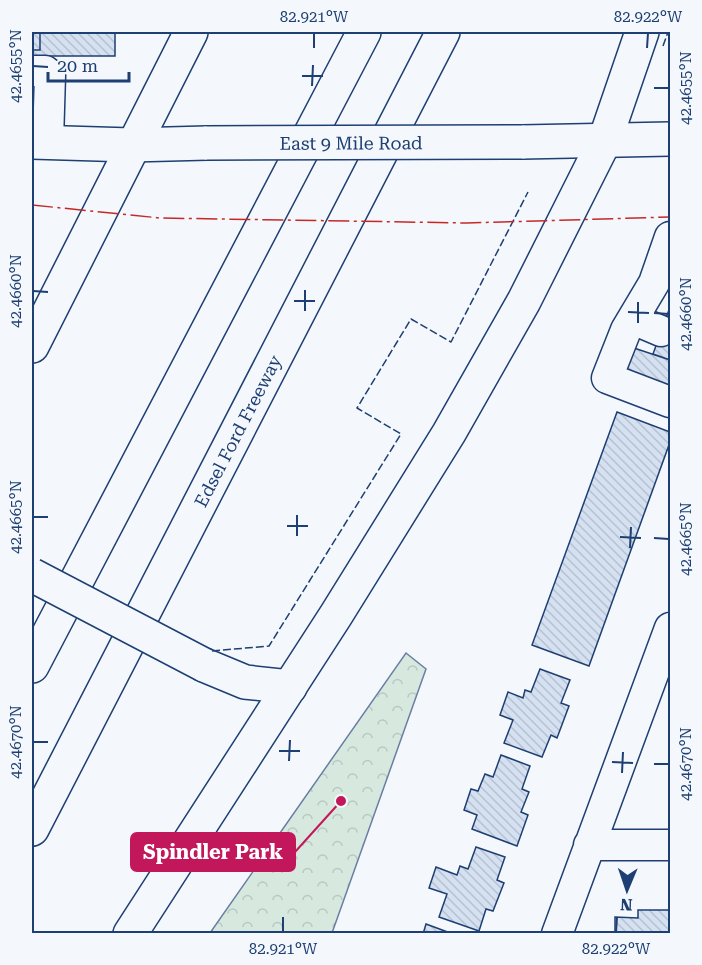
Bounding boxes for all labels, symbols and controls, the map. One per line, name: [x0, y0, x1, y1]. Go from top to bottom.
text: 82.921°W: [280, 8, 349, 26]
text: 82.922°W: [614, 8, 683, 26]
text: 42.4655°N: [7, 29, 25, 103]
scale bar: [48, 45, 129, 83]
text: 42.4655°N: [677, 51, 695, 125]
text: 20 m: [57, 55, 98, 76]
street label: East 9 Mile Road: [279, 132, 423, 153]
text: 42.4660°N: [7, 254, 25, 328]
text: 42.4660°N: [677, 277, 695, 351]
street label: Edsel Ford Freeway: [190, 351, 285, 510]
text: 42.4665°N: [7, 480, 25, 554]
text: 42.4665°N: [677, 502, 695, 576]
text: 42.4670°N: [7, 705, 25, 779]
text: 42.4670°N: [677, 727, 695, 801]
callout: Spindler Park: [131, 833, 295, 871]
text: Spindler Park: [143, 840, 283, 864]
north arrow: [597, 860, 657, 920]
text: N: [620, 895, 633, 914]
text: 82.921°W: [249, 940, 318, 958]
text: 82.922°W: [582, 940, 651, 958]

